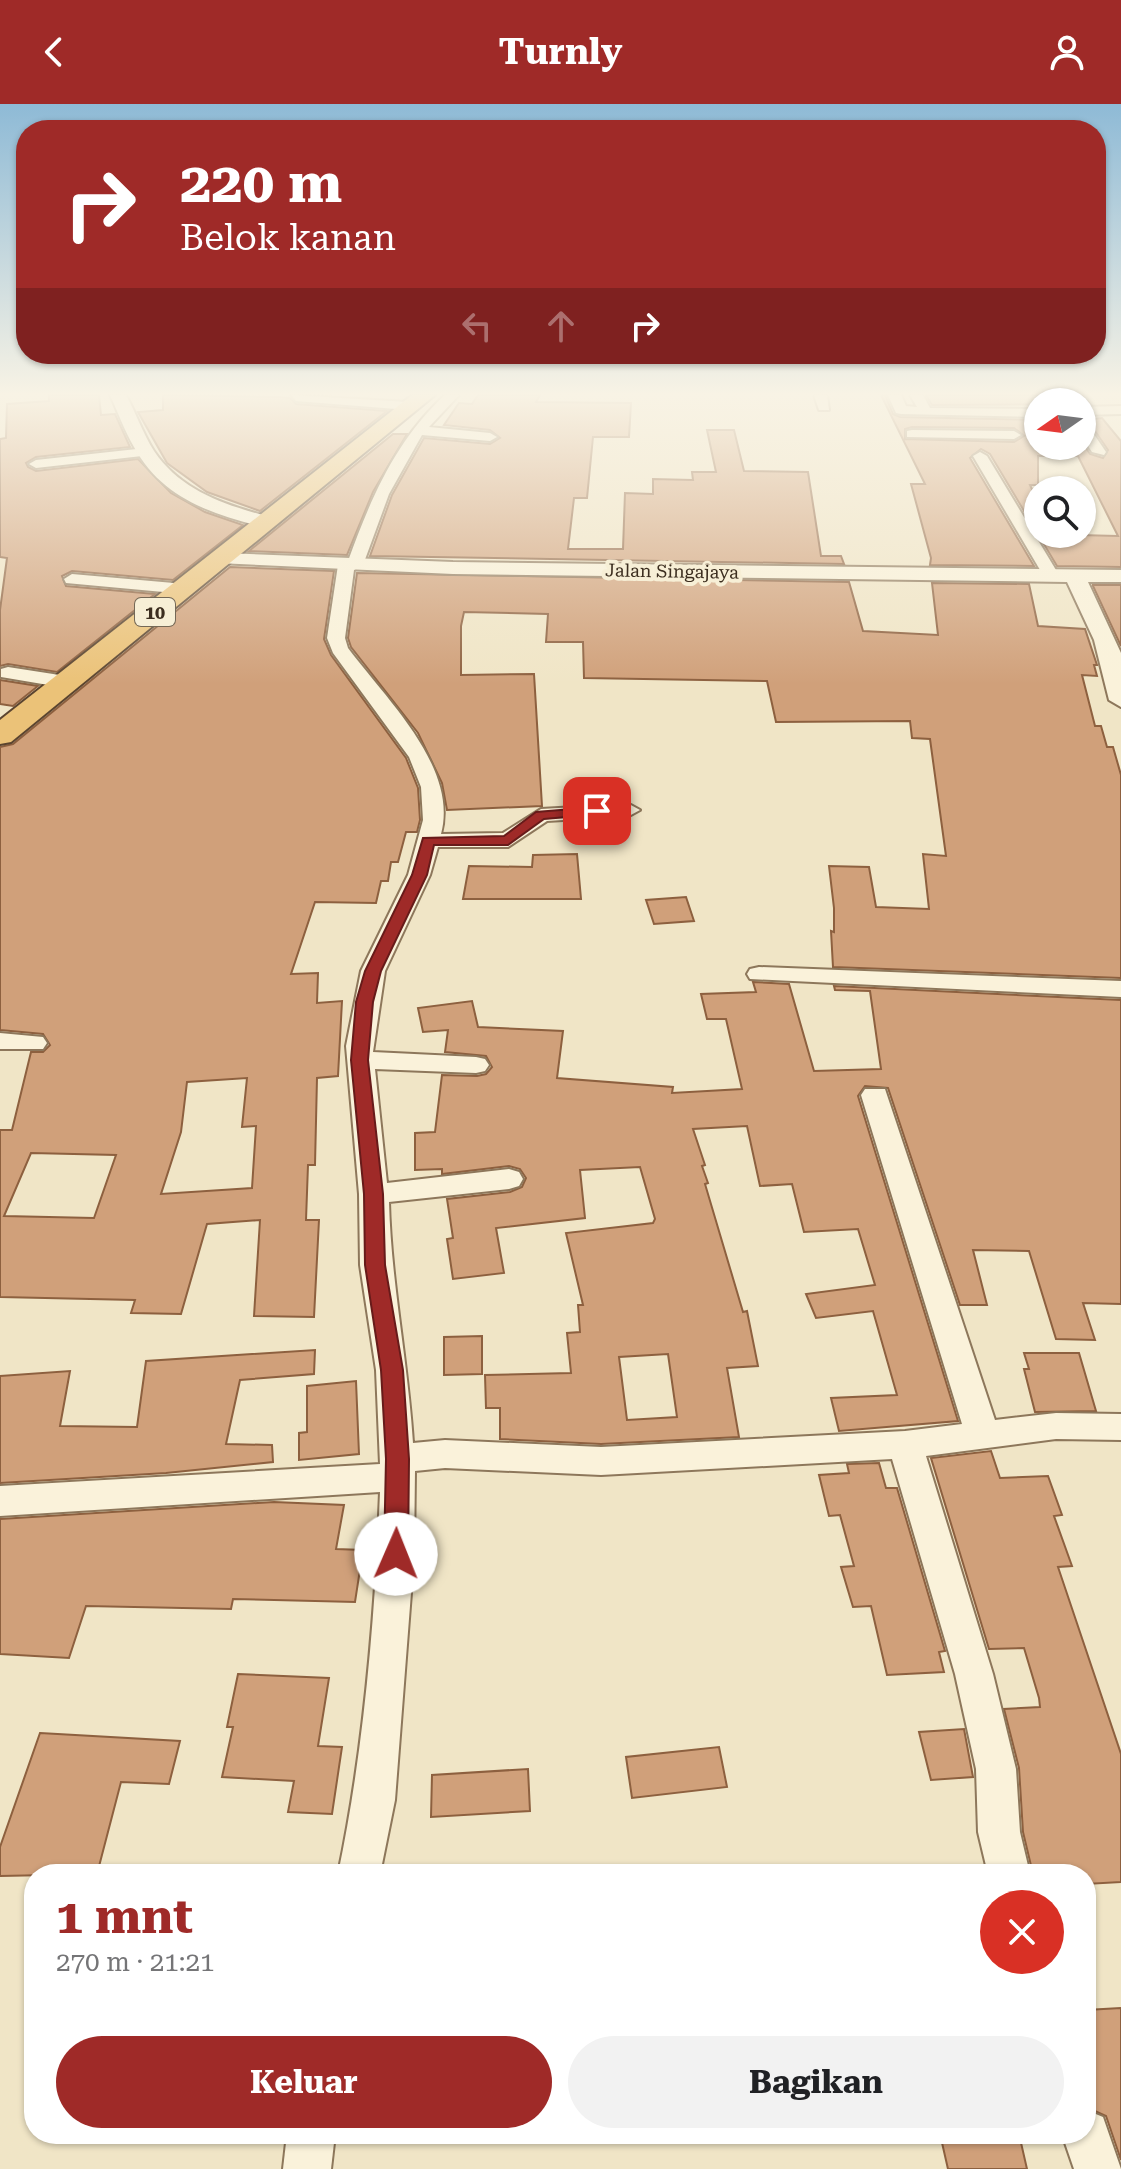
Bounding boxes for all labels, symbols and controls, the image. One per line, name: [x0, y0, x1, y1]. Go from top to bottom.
icon: back: [32, 30, 76, 74]
icon: person: [1045, 30, 1089, 74]
text: Turnly: [499, 31, 622, 73]
text: 220 m: [180, 150, 342, 216]
icon: right: [48, 152, 152, 256]
text: Belok kanan: [180, 217, 396, 259]
icon: left: [455, 304, 499, 348]
icon: ahead: [539, 304, 583, 348]
icon: right: [623, 304, 667, 348]
north arrow: [1024, 388, 1096, 460]
map controls: [1024, 388, 1096, 548]
button: search: [1024, 476, 1096, 548]
street label: Jalan Singajaya: [605, 559, 739, 583]
road number: 10: [135, 598, 175, 626]
pin: [563, 777, 631, 845]
icon: arrive: [575, 789, 619, 833]
position arrow: [354, 1512, 438, 1596]
text: 1 mnt: [56, 1889, 193, 1945]
button: close: [980, 1890, 1064, 1974]
text: 270 m · 21:21: [56, 1947, 215, 1977]
button: Keluar: [56, 2036, 552, 2128]
button: Bagikan: [568, 2036, 1064, 2128]

